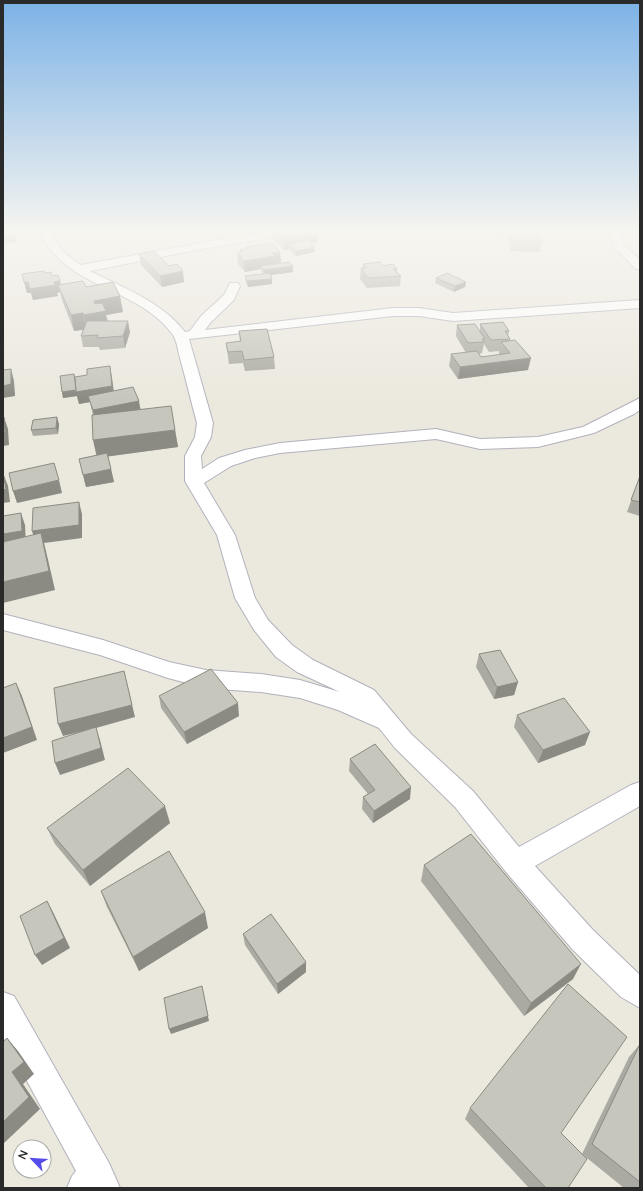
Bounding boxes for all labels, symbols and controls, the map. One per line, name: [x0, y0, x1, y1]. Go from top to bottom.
north arrow: [12, 1139, 52, 1179]
text: N: [15, 1148, 30, 1161]

